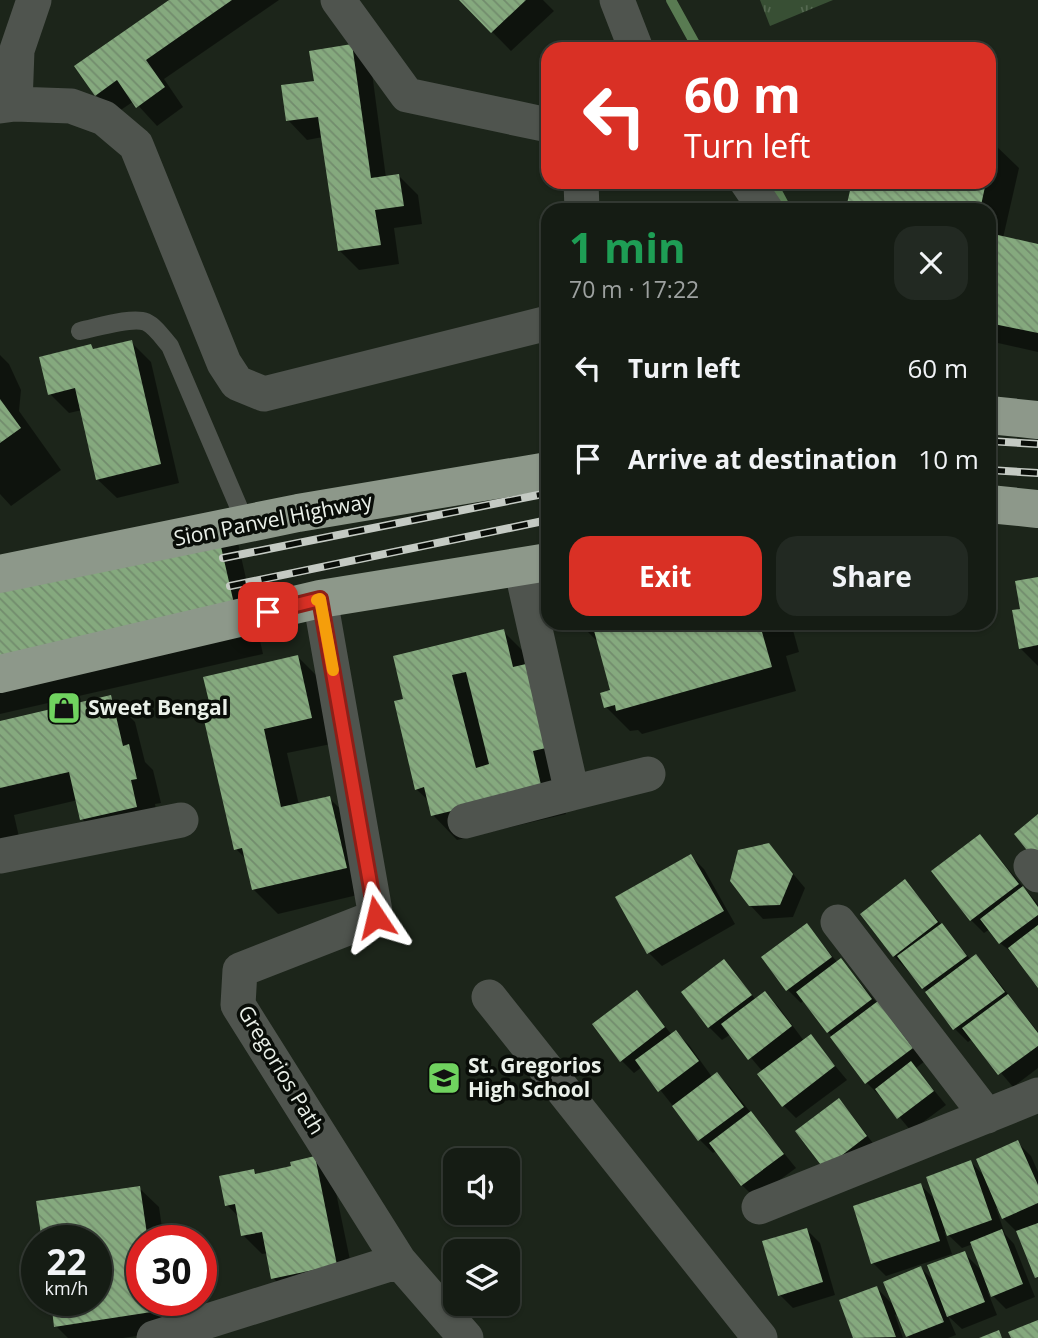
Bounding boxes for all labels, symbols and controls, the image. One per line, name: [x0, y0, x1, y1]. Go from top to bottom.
text: 60 m: [684, 61, 801, 127]
icon: left: [569, 70, 660, 161]
text: Turn left: [684, 124, 810, 167]
text: 1 min: [569, 218, 686, 275]
button: close: [894, 226, 968, 300]
text: 70 m · 17:22: [569, 273, 699, 305]
icon: left: [569, 349, 607, 387]
text: Turn left: [628, 350, 740, 386]
text: 60 m: [907, 350, 968, 386]
icon: arrive: [569, 440, 607, 478]
text: Arrive at destination: [628, 441, 897, 477]
text: 10 m: [918, 441, 979, 477]
street label: Sion Panvel Highway: [171, 486, 375, 552]
button: Exit: [569, 536, 762, 616]
button: Share: [776, 536, 968, 616]
pin: [238, 582, 298, 642]
icon: arrive: [249, 593, 287, 631]
shop icon: Sweet Bengal: [45, 689, 83, 727]
place label: Sweet Bengal: [88, 693, 228, 721]
position arrow: [339, 880, 413, 954]
street label: Gregorios Path: [232, 1000, 332, 1139]
place label: St. Gregorios High School: [468, 1051, 602, 1103]
school or university icon: St. Gregorios High School: [425, 1059, 463, 1097]
map controls: [443, 1148, 520, 1316]
button: sound: [443, 1148, 520, 1225]
speed limit sign: 30: [126, 1225, 217, 1316]
text: 22: [46, 1238, 87, 1285]
button: layers: [443, 1239, 520, 1316]
text: km/h: [45, 1276, 88, 1300]

